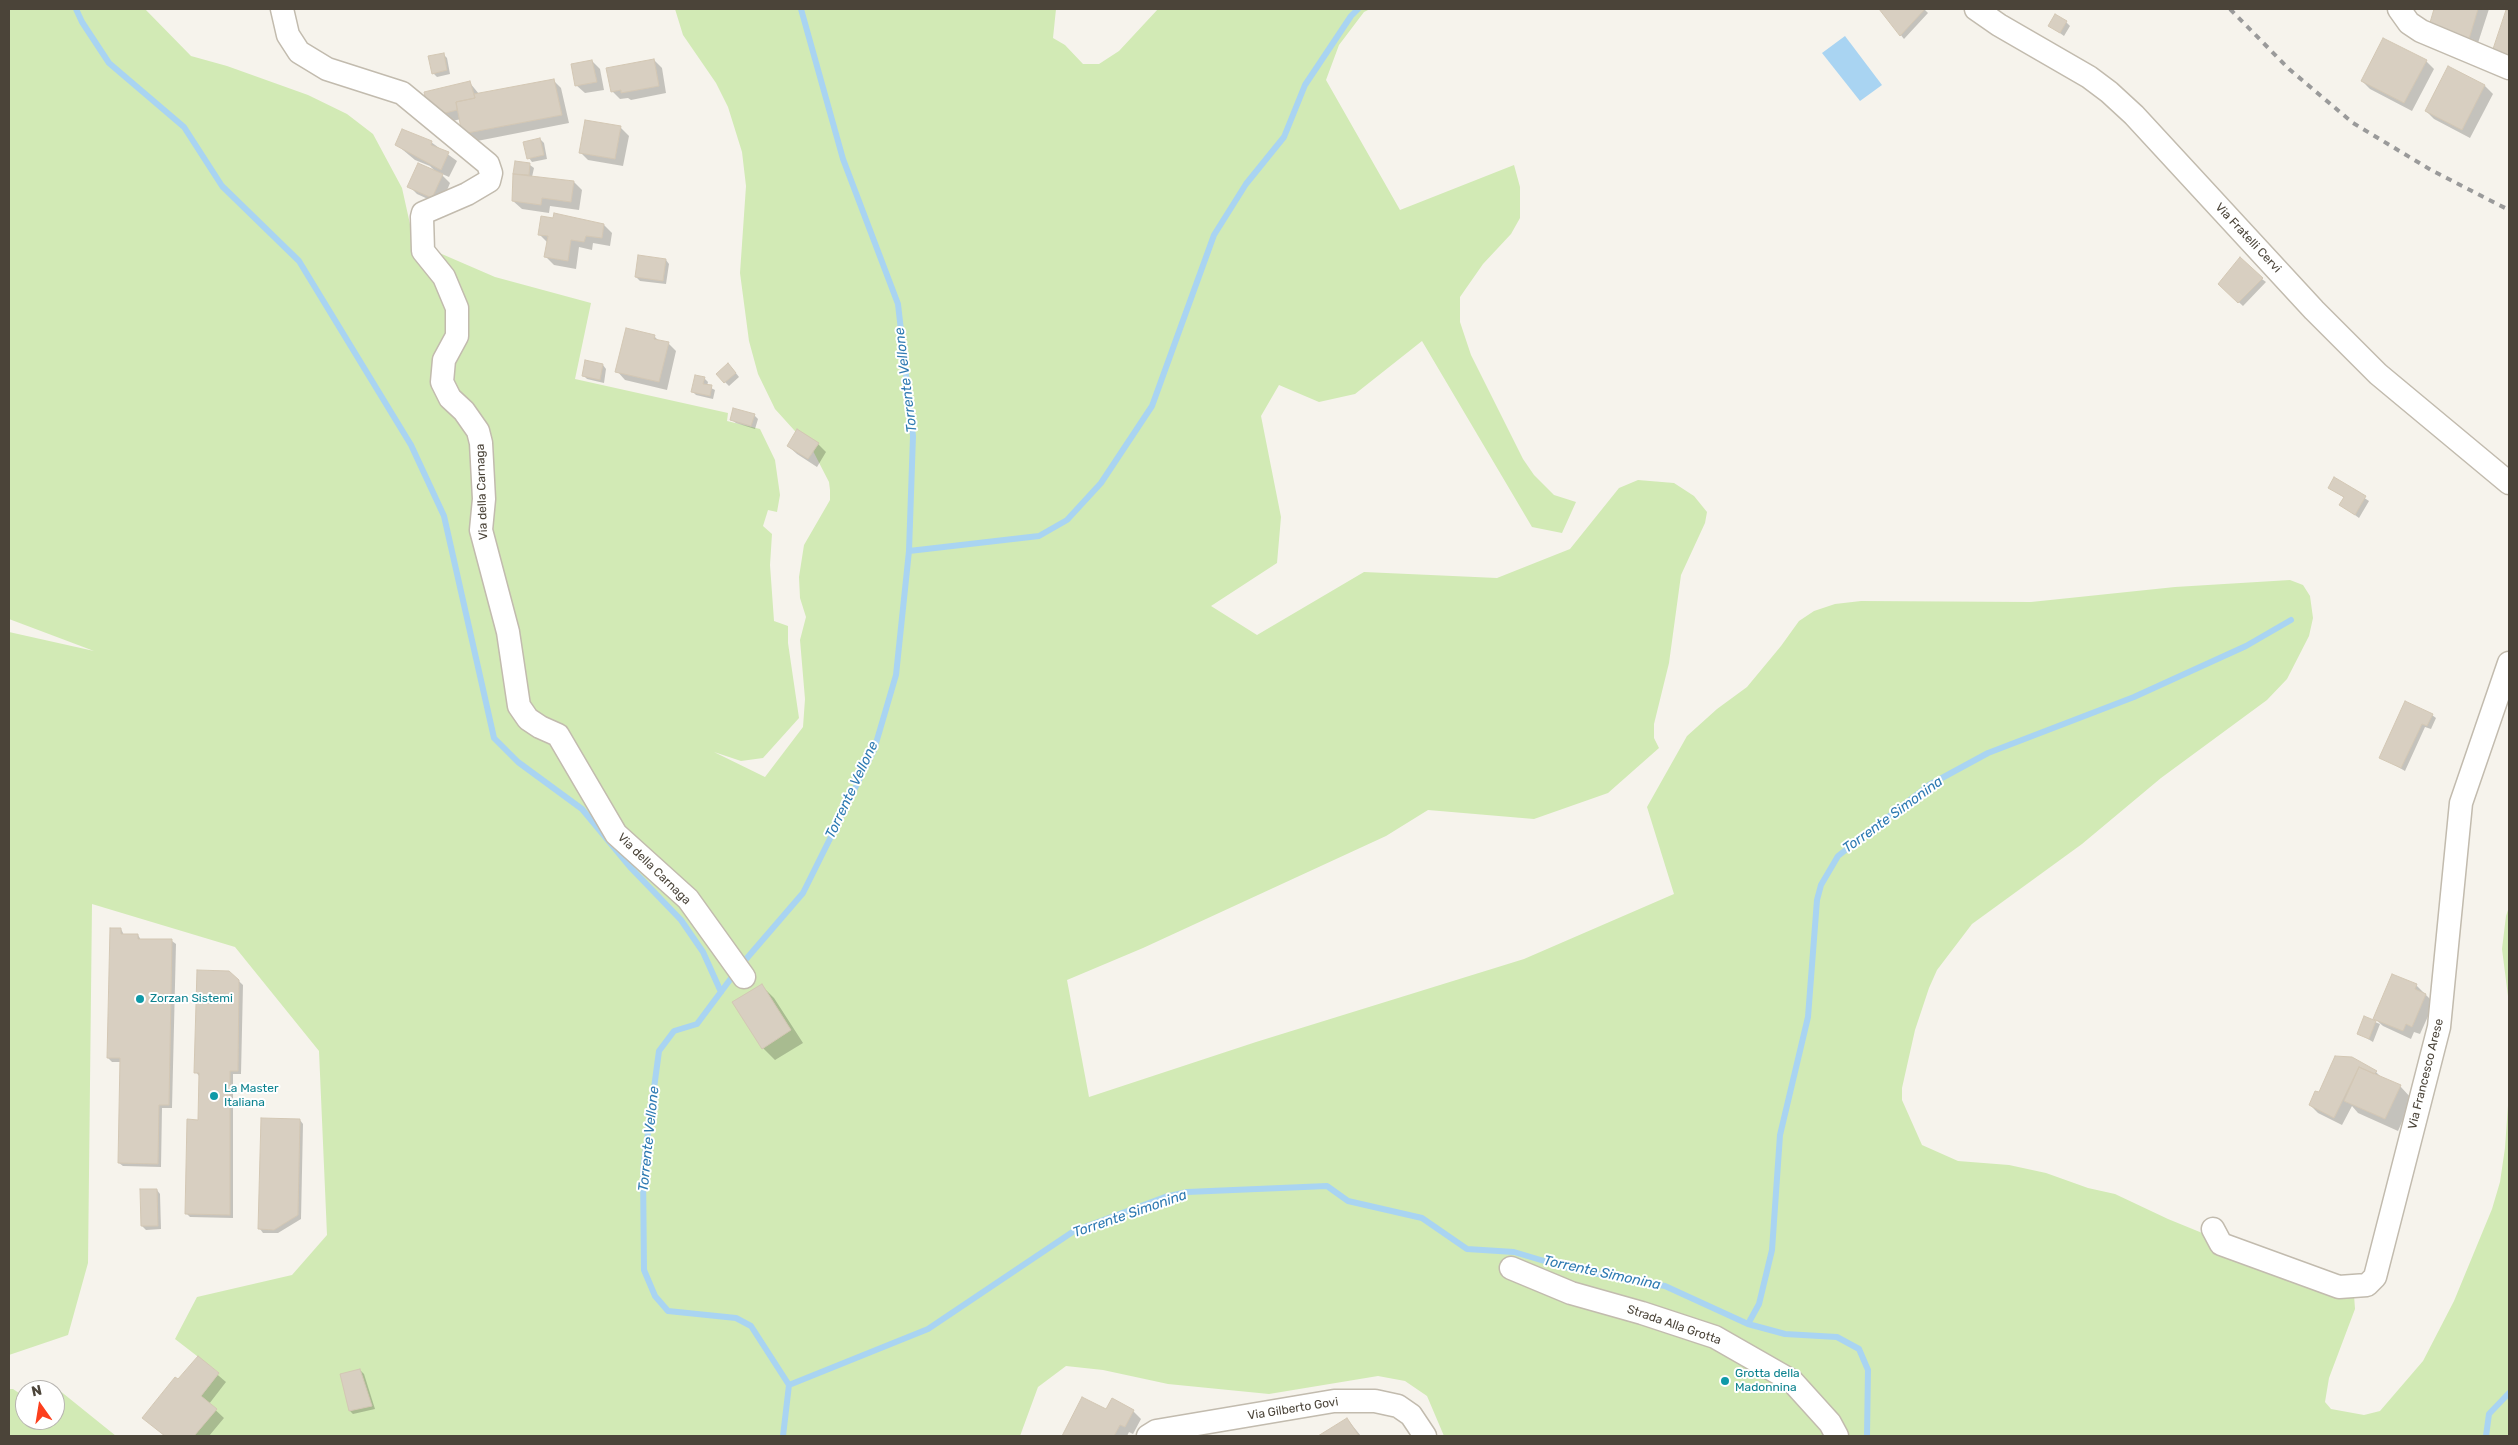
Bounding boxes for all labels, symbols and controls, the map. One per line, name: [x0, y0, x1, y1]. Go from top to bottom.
street label: Via Fratelli Cervi: [2212, 200, 2284, 276]
water label: Torrente Vellone: [891, 327, 921, 433]
street label: Via della Carnaga: [473, 444, 491, 540]
water label: Torrente Vellone: [822, 739, 882, 841]
water label: Torrente Simonina: [1840, 773, 1946, 857]
street label: Via della Carnaga: [614, 830, 694, 908]
place label: Zorzan Sistemi: [150, 992, 233, 1006]
marker: Zorzan Sistemi: [134, 993, 146, 1005]
street label: Via Francesco Arese: [2405, 1017, 2447, 1131]
place label: La Master Italiana: [224, 1082, 279, 1110]
water label: Torrente Vellone: [635, 1086, 663, 1192]
marker: La Master Italiana: [208, 1090, 220, 1102]
water label: Torrente Simonina: [1071, 1187, 1189, 1241]
water label: Torrente Simonina: [1542, 1252, 1662, 1294]
street label: Strada Alla Grotta: [1625, 1302, 1723, 1348]
place label: Grotta della Madonnina: [1735, 1367, 1800, 1395]
marker: Grotta della Madonnina: [1719, 1375, 1731, 1387]
north arrow: [15, 1380, 65, 1430]
text: N: [30, 1381, 44, 1400]
street label: Via Gilberto Govi: [1247, 1395, 1339, 1423]

